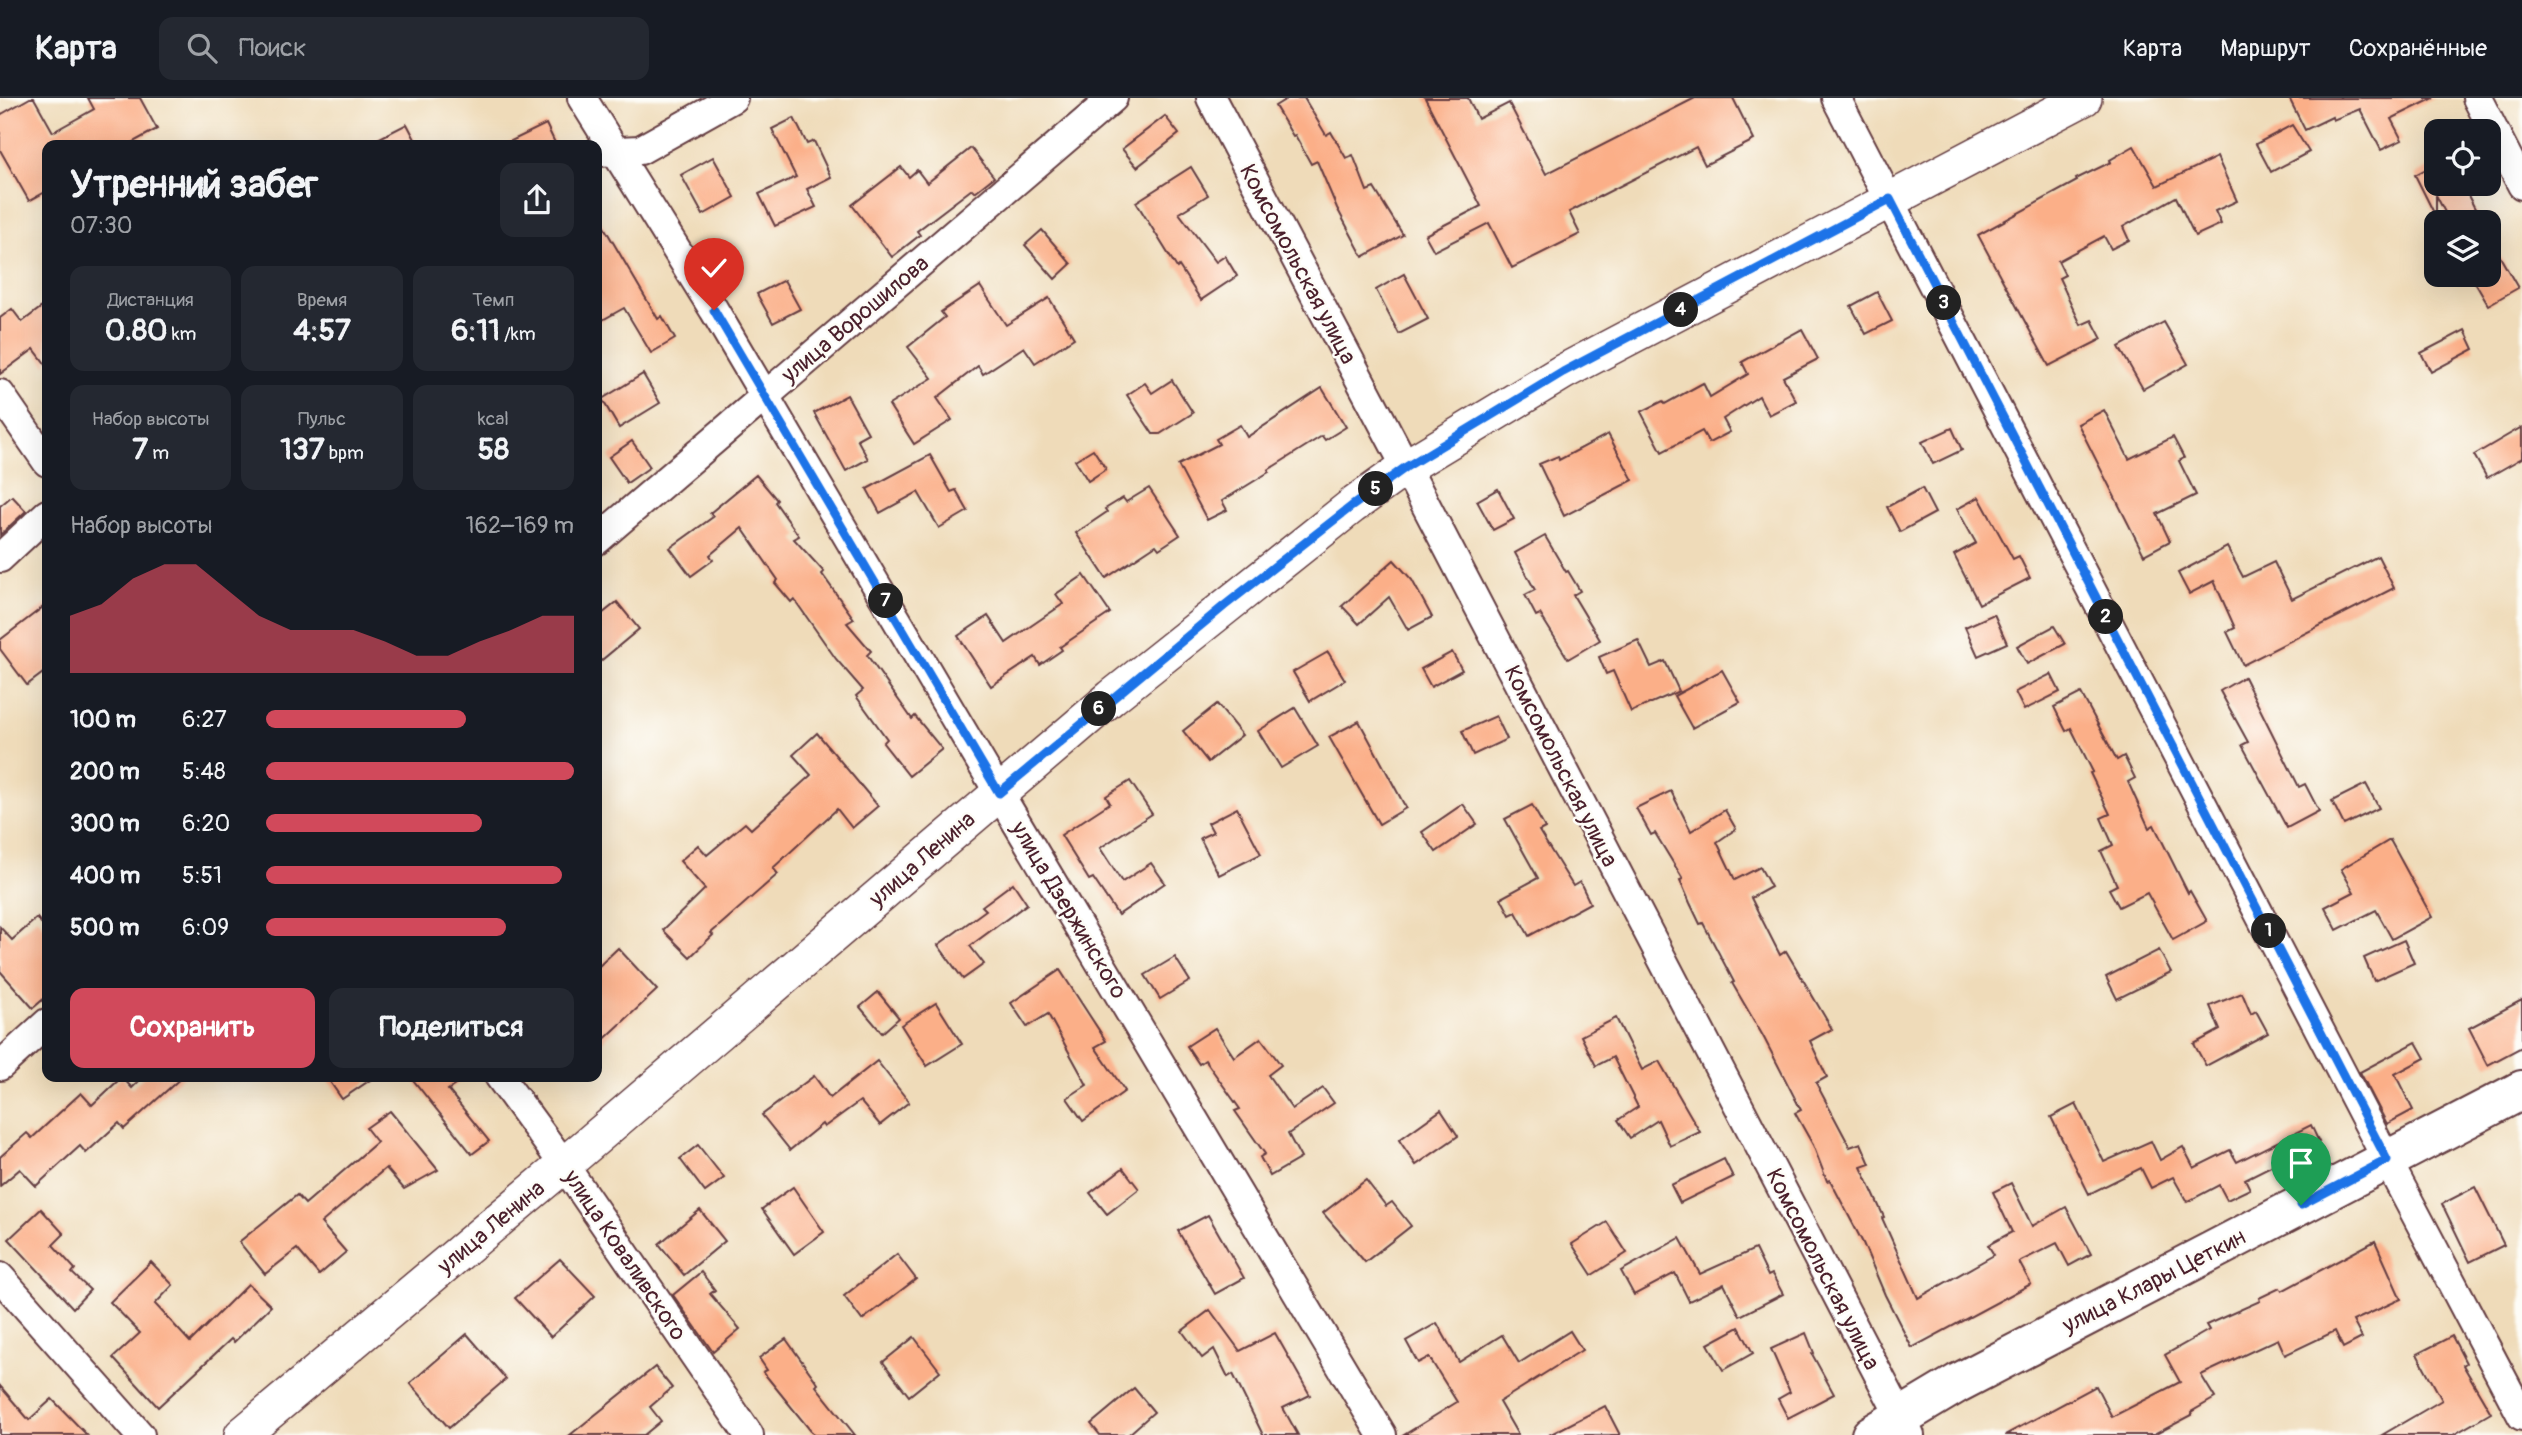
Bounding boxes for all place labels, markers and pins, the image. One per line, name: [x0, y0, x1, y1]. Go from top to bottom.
pin: [684, 238, 744, 310]
pin: 3: [1926, 286, 1962, 320]
pin: 4: [1664, 292, 1698, 328]
pin: 5: [1358, 472, 1394, 506]
pin: 7: [868, 584, 903, 618]
pin: 2: [2088, 600, 2124, 634]
pin: 6: [1082, 692, 1116, 726]
pin: 1: [2252, 914, 2286, 948]
pin: [2271, 1133, 2331, 1205]

